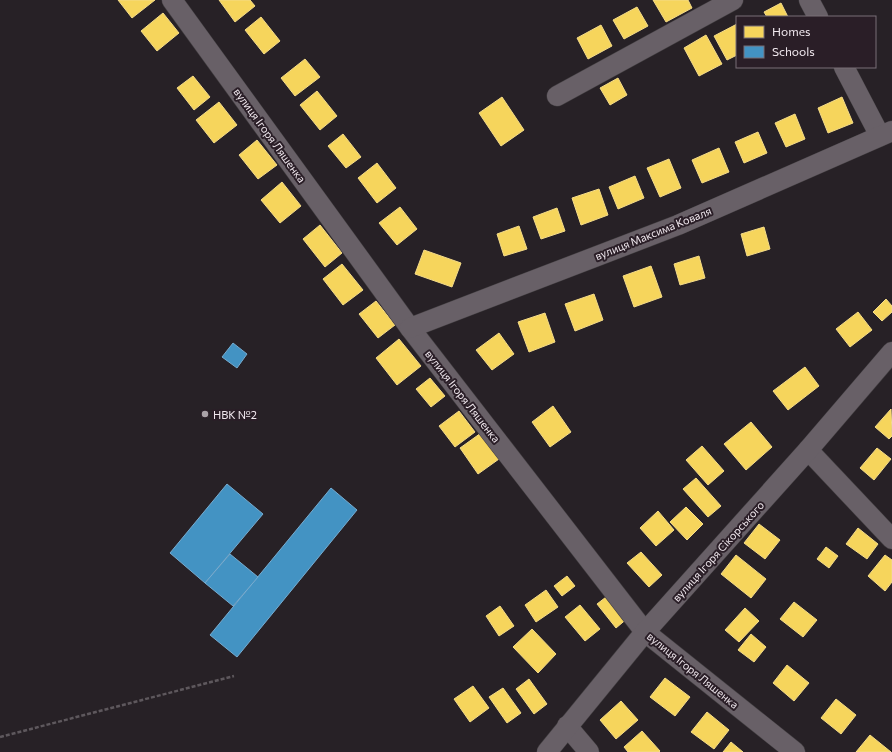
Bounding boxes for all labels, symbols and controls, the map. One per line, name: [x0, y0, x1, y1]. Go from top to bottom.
legend: [736, 16, 876, 68]
text: Homes: [772, 24, 810, 38]
text: Schools: [772, 44, 815, 58]
street label: вулиця Ігоря Ляшенка: [231, 85, 309, 185]
street label: вулиця Максима Коваля: [593, 204, 713, 262]
street label: вулиця Ігоря Ляшенка: [423, 347, 503, 445]
place label: НВК №2: [213, 408, 257, 421]
marker: НВК №2: [200, 409, 210, 419]
street label: вулиця Ігоря Сікорського: [670, 498, 767, 604]
street label: вулиця Ігоря Ляшенка: [645, 629, 741, 711]

